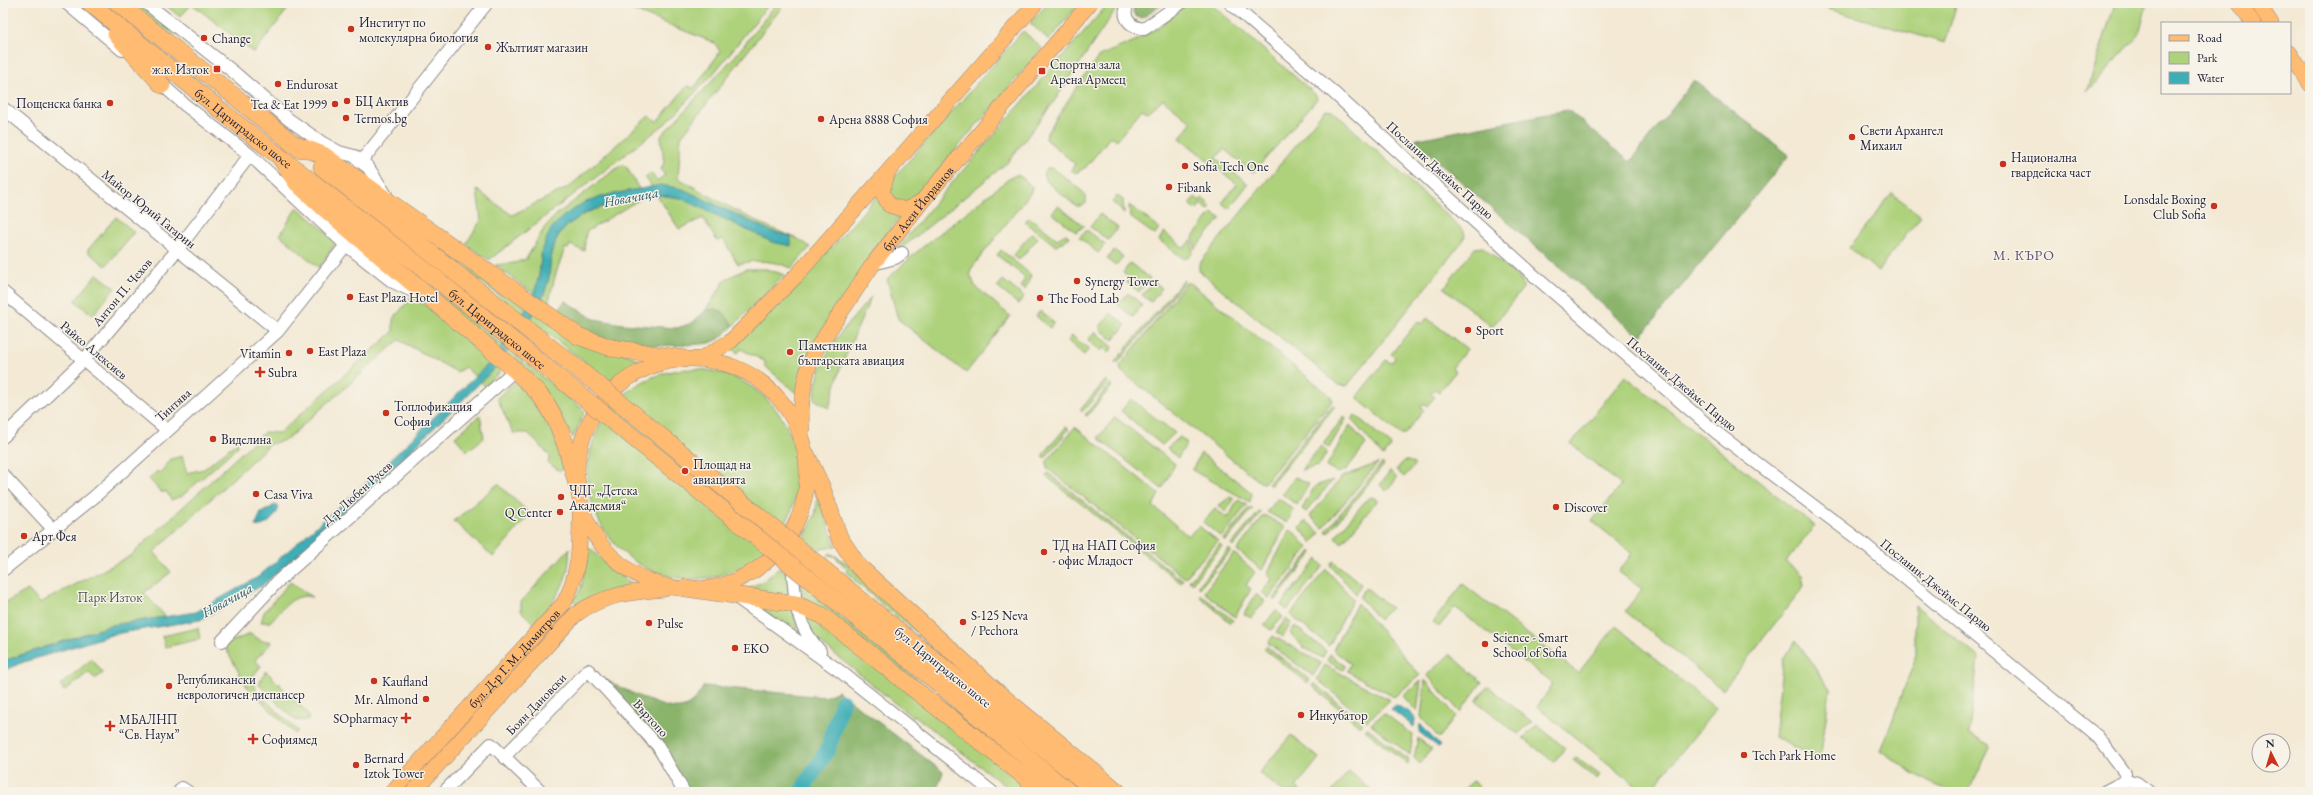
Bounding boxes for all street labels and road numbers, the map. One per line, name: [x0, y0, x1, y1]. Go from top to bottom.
street label: бул. Цариградско шосе: [191, 84, 296, 172]
street label: Посланик Джеймс Пардю: [1383, 117, 1498, 223]
street label: бул. Асен Йорданов: [878, 162, 957, 254]
street label: Майор Юрий Гагарин: [98, 166, 200, 252]
street label: Антон П. Чехов: [88, 254, 156, 330]
street label: бул. Цариградско шосе: [446, 284, 550, 373]
street label: Райко Алексиев: [57, 317, 131, 383]
street label: Посланик Джеймс Пардю: [1623, 333, 1741, 435]
street label: Тинтява: [151, 384, 195, 426]
street label: Д-р Любен Русев: [318, 457, 396, 529]
street label: Посланик Джеймс Пардю: [1877, 535, 1996, 636]
street label: бул. Д-р Г. М. Димитров: [464, 605, 564, 711]
street label: бул. Цариградско шосе: [891, 623, 995, 711]
street label: Боян Дановски: [502, 669, 570, 739]
street label: Въртопо: [630, 696, 672, 740]

